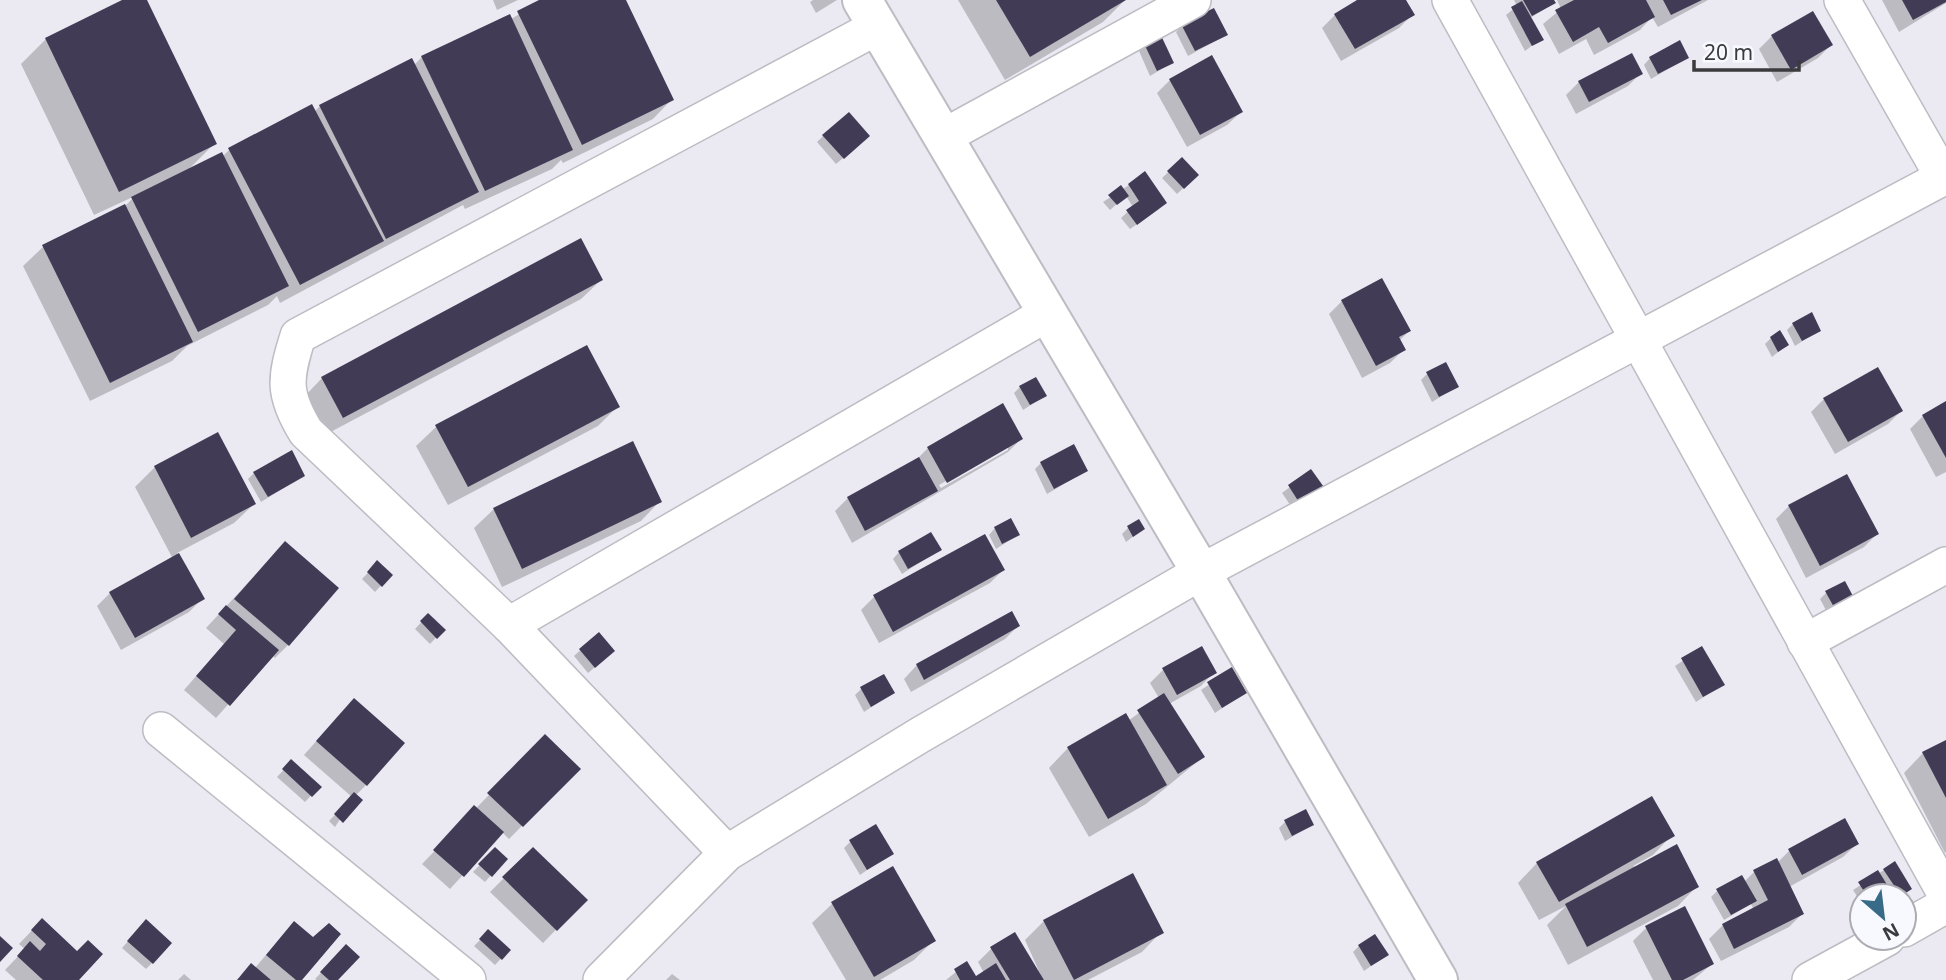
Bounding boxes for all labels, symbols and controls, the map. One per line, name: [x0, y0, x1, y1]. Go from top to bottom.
scale bar: [1694, 28, 1799, 72]
text: 20 m: [1704, 38, 1753, 66]
north arrow: [1848, 882, 1918, 952]
text: N: [1878, 917, 1904, 947]

